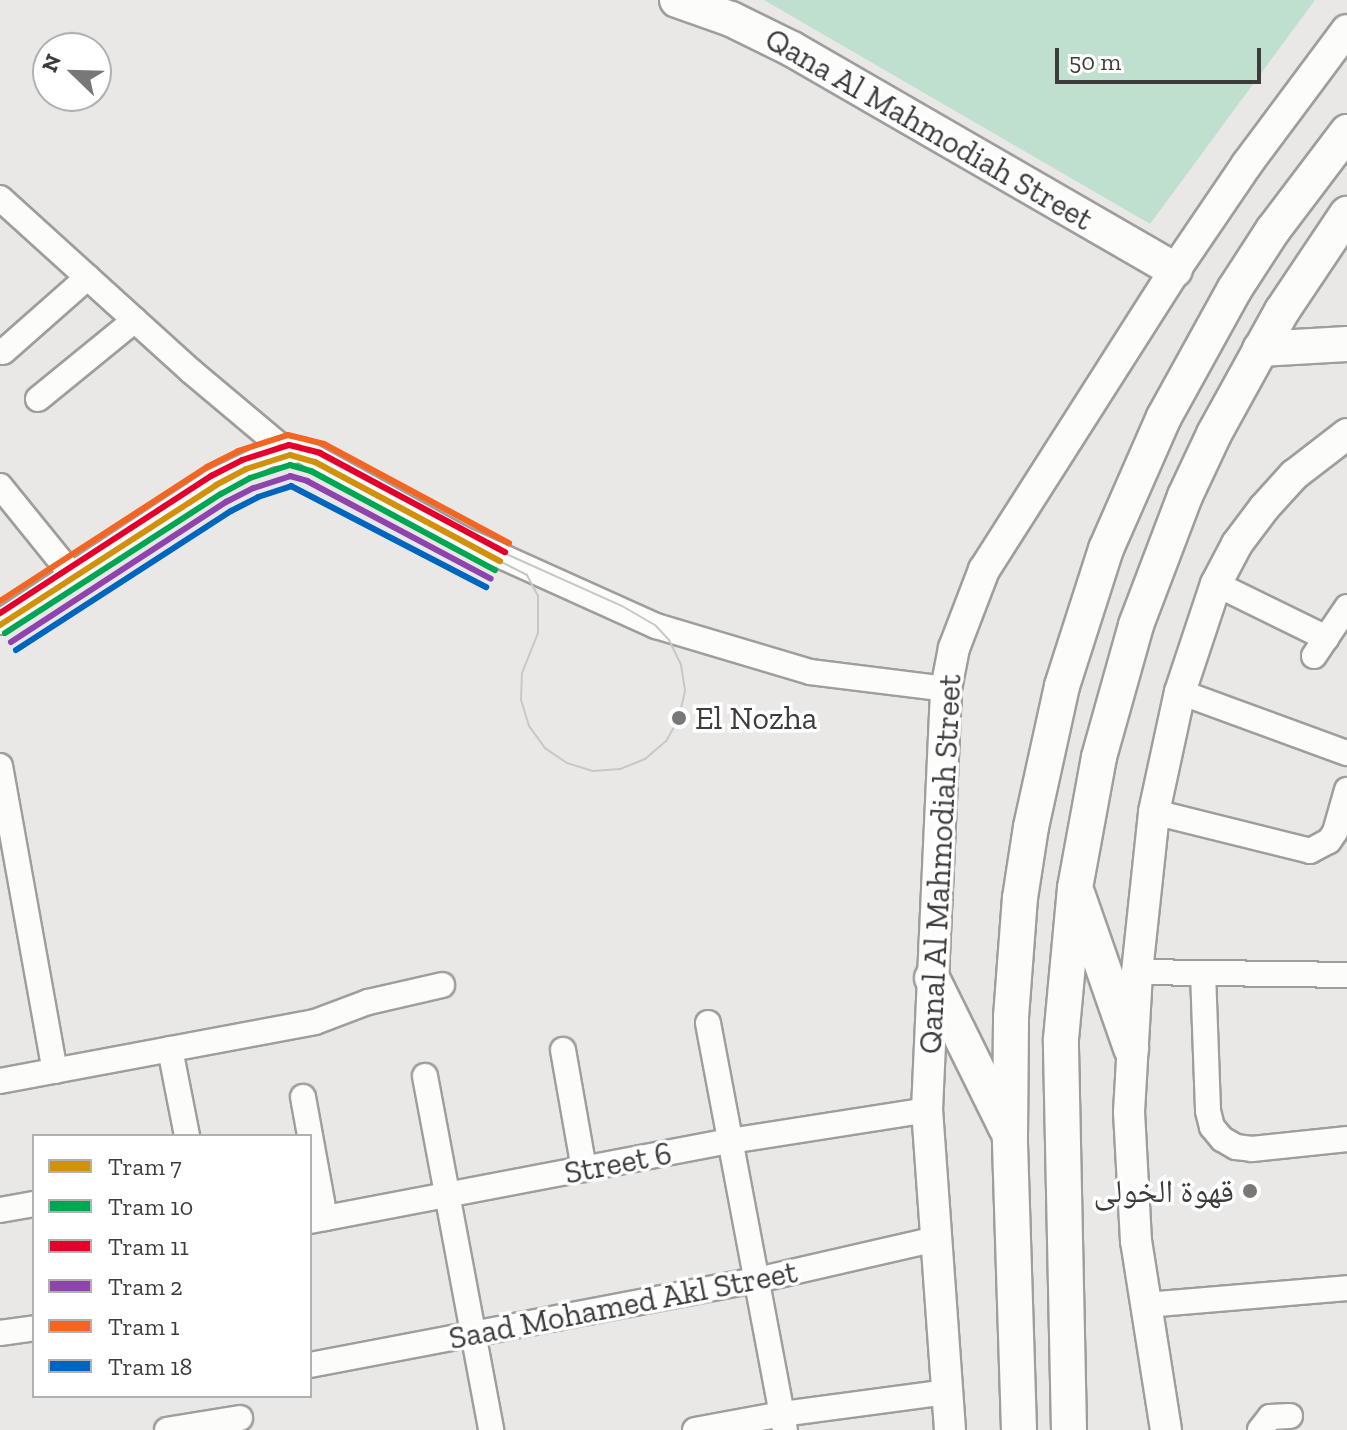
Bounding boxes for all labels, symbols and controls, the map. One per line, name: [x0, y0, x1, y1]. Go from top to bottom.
street label: Qana Al Mahmodiah Street: [758, 19, 1100, 239]
north arrow: [32, 32, 112, 112]
scale bar: [1059, 32, 1265, 82]
text: 50 m: [1069, 47, 1121, 76]
text: N: [36, 50, 67, 76]
street label: Qanal Al Mahmodiah Street: [911, 672, 969, 1056]
place label: El Nozha: [695, 699, 817, 737]
marker: El Nozha: [670, 709, 688, 727]
legend: [32, 1134, 312, 1398]
street label: Street 6: [561, 1134, 675, 1192]
text: Tram 7: [108, 1152, 182, 1181]
place label: قهوة الخولى: [1094, 1172, 1234, 1210]
marker: قهوة الخولى: [1241, 1182, 1259, 1200]
text: Tram 10: [108, 1192, 193, 1221]
text: Tram 11: [108, 1232, 189, 1261]
street label: Saad Mohamed Akl Street: [445, 1252, 801, 1358]
text: Tram 2: [108, 1272, 183, 1301]
text: Tram 1: [108, 1312, 180, 1341]
text: Tram 18: [108, 1352, 193, 1381]

